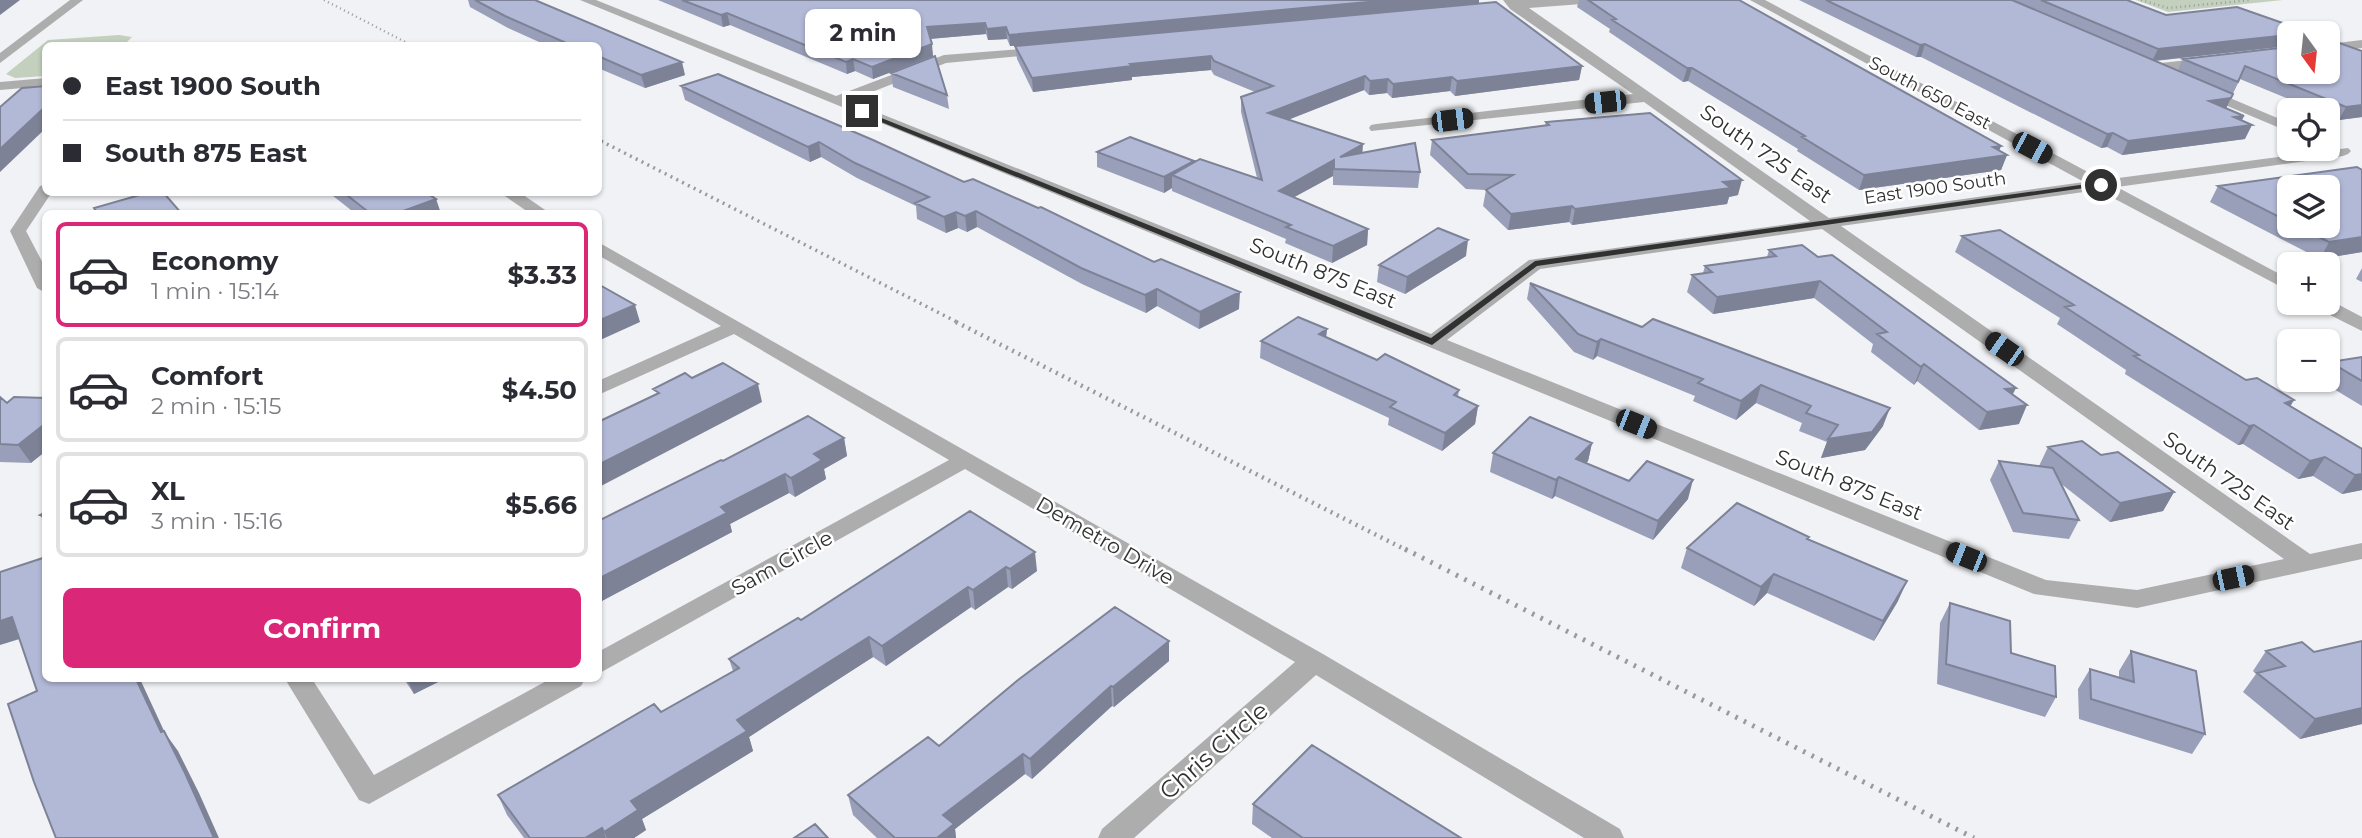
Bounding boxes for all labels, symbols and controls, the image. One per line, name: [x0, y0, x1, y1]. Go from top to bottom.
callout: 2 min: [804, 10, 920, 58]
text: 2 min: [829, 19, 897, 47]
north arrow: [2277, 21, 2340, 84]
map controls: [2277, 21, 2340, 392]
street label: South 650 East: [1865, 52, 1995, 134]
text: East 1900 South: [105, 70, 321, 102]
car: [1584, 89, 1627, 115]
route end: [846, 95, 878, 127]
button: locate: [2277, 98, 2340, 161]
street label: South 725 East: [1696, 99, 1837, 208]
car: [1430, 107, 1475, 133]
car: [2009, 129, 2056, 167]
text: South 875 East: [105, 137, 307, 169]
street label: East 1900 South: [1863, 167, 2007, 209]
route start: [2085, 169, 2117, 201]
button: layers: [2277, 175, 2340, 238]
street label: South 875 East: [1246, 232, 1400, 313]
icon: car: [67, 243, 130, 306]
text: Economy: [151, 245, 278, 277]
button: +: [2277, 252, 2340, 315]
text: $3.33: [507, 259, 577, 291]
text: 1 min · 15:14: [151, 277, 279, 305]
car: [1981, 328, 2028, 370]
button: −: [2277, 329, 2340, 392]
icon: car: [67, 358, 130, 421]
text: Comfort: [151, 360, 263, 392]
text: $4.50: [502, 374, 577, 406]
text: 2 min · 15:15: [151, 392, 282, 420]
car: [1613, 406, 1660, 442]
street label: South 725 East: [2159, 426, 2300, 535]
street label: South 875 East: [1772, 444, 1926, 525]
icon: car: [67, 473, 130, 536]
text: XL: [151, 475, 185, 507]
text: $5.66: [505, 489, 577, 521]
street label: Demetro Drive: [1032, 491, 1179, 590]
text: 3 min · 15:16: [151, 507, 283, 535]
street label: Sam Circle: [727, 525, 837, 601]
car: [1943, 539, 1990, 575]
car: [2211, 563, 2256, 593]
button: Confirm: [63, 588, 581, 668]
street label: Chris Circle: [1154, 696, 1274, 806]

